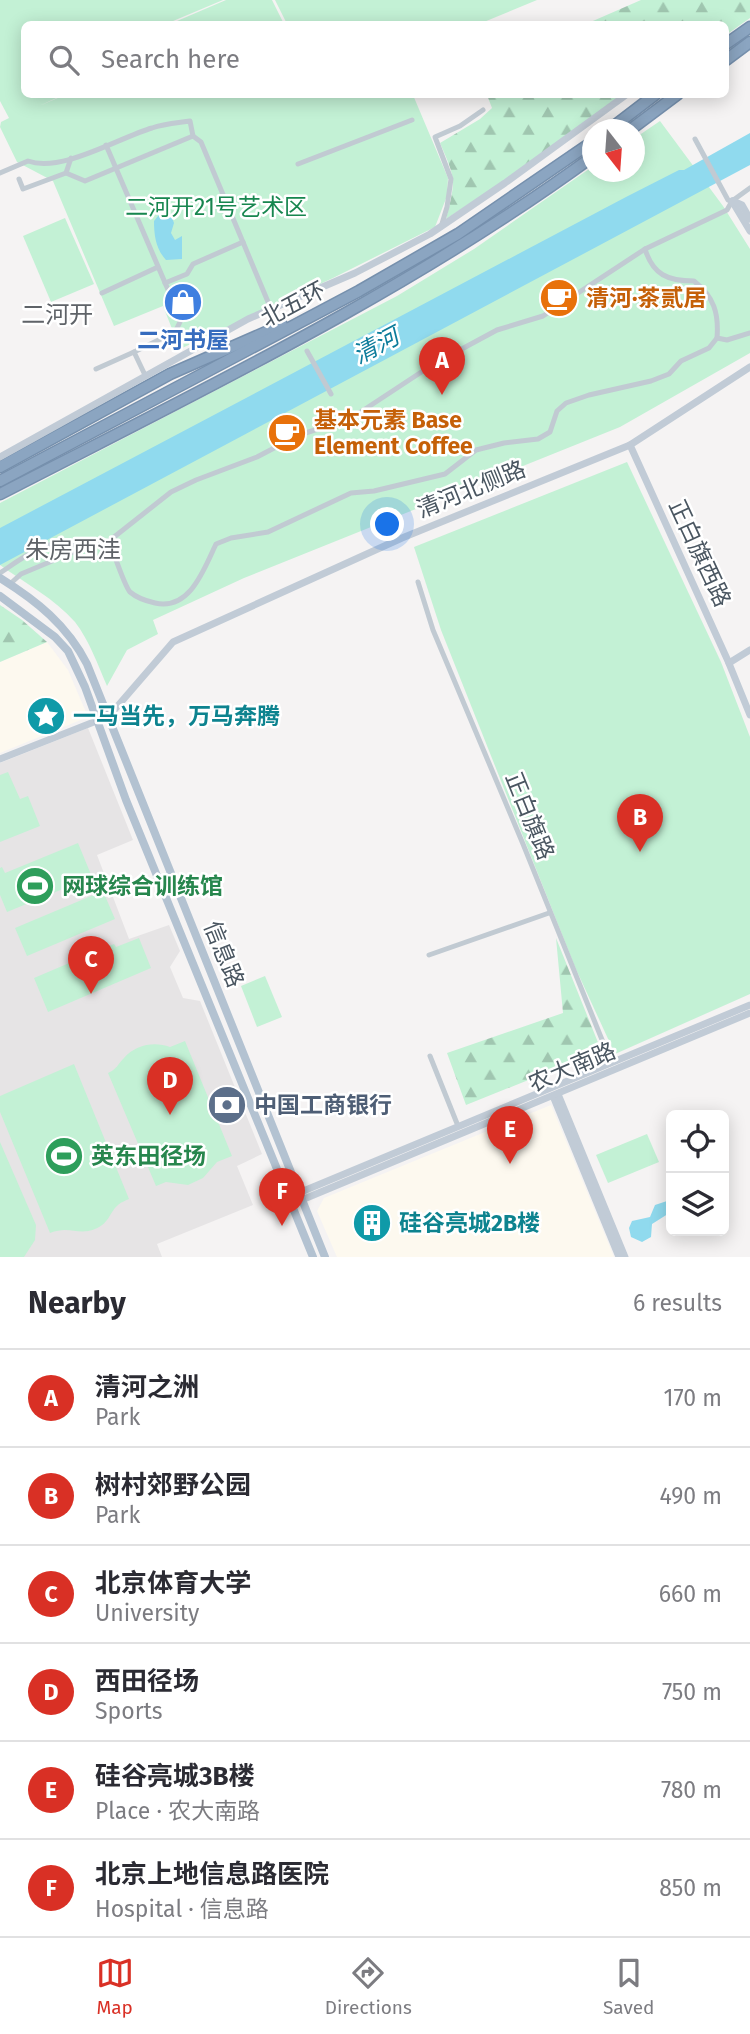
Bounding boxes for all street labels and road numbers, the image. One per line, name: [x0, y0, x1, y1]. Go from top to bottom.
street label: 北五环: [256, 275, 330, 333]
street label: 清河北侧路: [412, 454, 530, 524]
street label: 正白旗西路: [663, 495, 737, 611]
street label: 正白旗路: [500, 768, 560, 864]
street label: 信息路: [198, 917, 250, 991]
street label: 农大南路: [524, 1036, 620, 1098]

